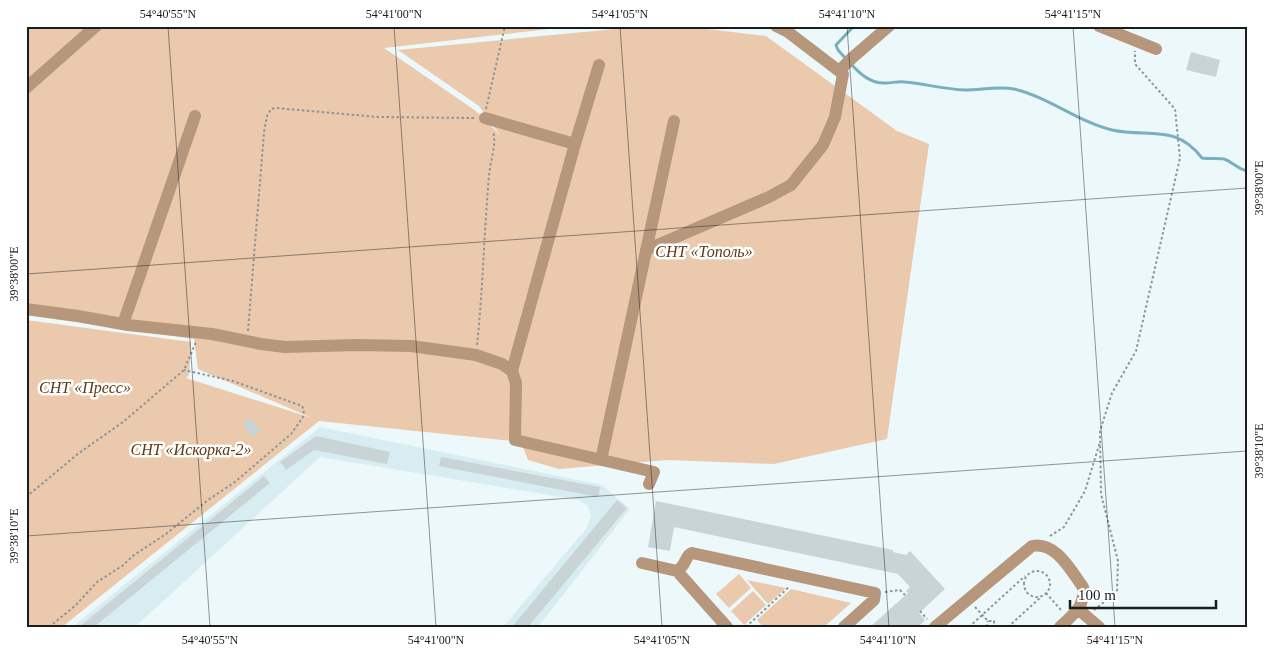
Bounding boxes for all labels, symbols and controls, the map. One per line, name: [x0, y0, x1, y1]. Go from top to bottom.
text: 54°40'55"N: [140, 7, 197, 21]
text: 54°41'00"N: [366, 7, 423, 21]
text: 54°41'05"N: [592, 7, 649, 21]
text: 54°41'10"N: [819, 7, 876, 21]
text: 54°41'15"N: [1045, 7, 1102, 21]
text: 39°38'00"E: [1252, 160, 1266, 216]
park label: СНТ «Тополь»: [655, 243, 753, 260]
text: 39°38'00"E: [7, 246, 21, 302]
park label: СНТ «Пресс»: [39, 379, 131, 397]
text: 39°38'10"E: [1252, 423, 1266, 479]
park label: СНТ «Искорка-2»: [130, 441, 252, 459]
text: 39°38'10"E: [7, 508, 21, 564]
scale bar: [1070, 578, 1217, 610]
text: 100 m: [1078, 587, 1116, 603]
text: 54°40'55"N: [182, 633, 239, 647]
text: 54°41'00"N: [408, 633, 465, 647]
text: 54°41'05"N: [634, 633, 691, 647]
text: 54°41'10"N: [860, 633, 917, 647]
text: 54°41'15"N: [1087, 633, 1144, 647]

